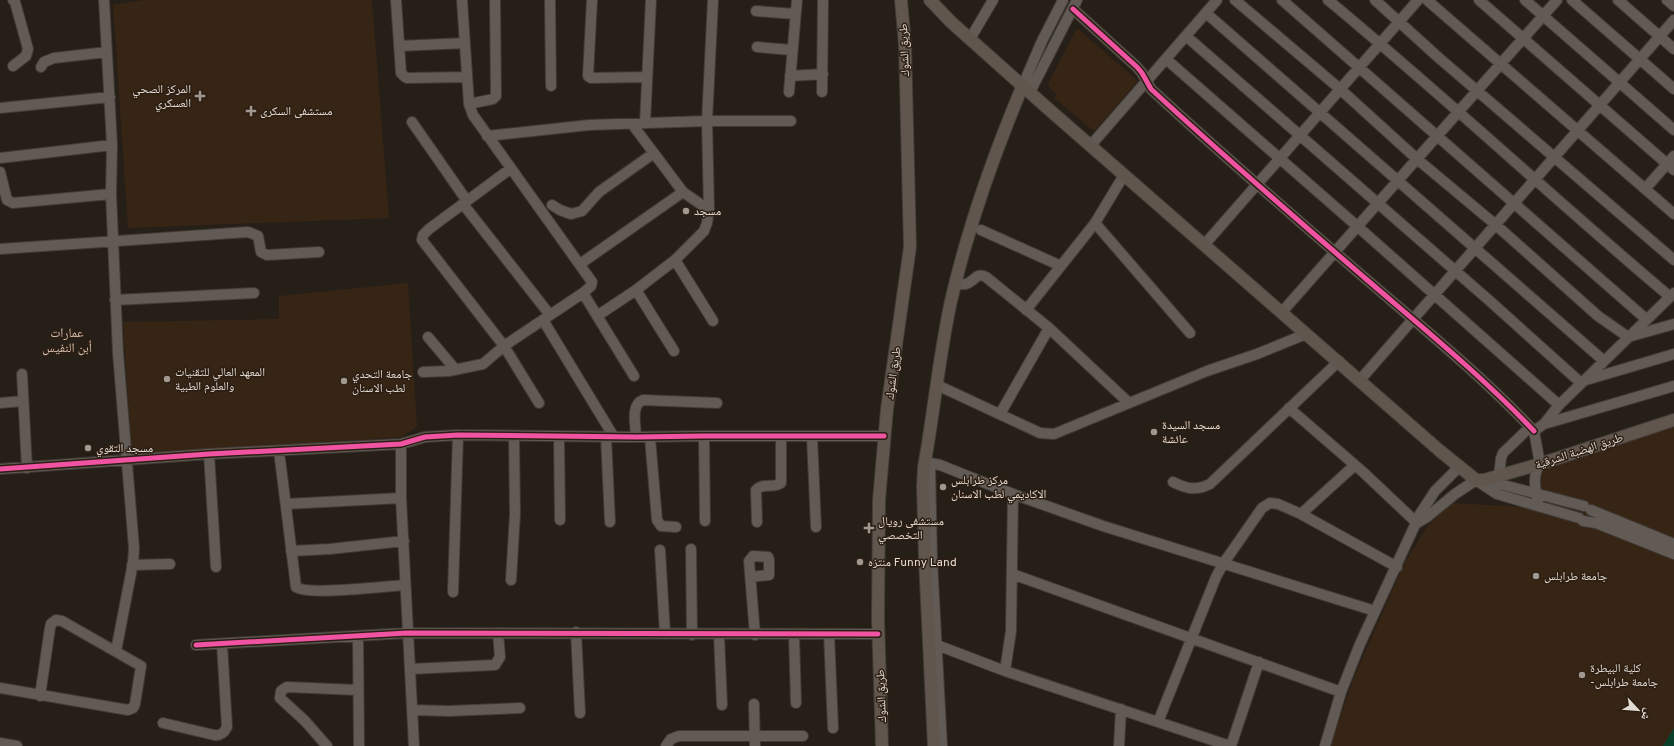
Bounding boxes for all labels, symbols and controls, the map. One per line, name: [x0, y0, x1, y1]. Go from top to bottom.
street label: طريق الشوك: [896, 23, 914, 77]
place label: المركز الصحي العسكري: [132, 82, 191, 113]
marker: المركز الصحي العسكري: [194, 90, 206, 102]
place label: مستشفى السكرى: [260, 104, 333, 120]
marker: مستشفى السكرى: [245, 105, 257, 117]
place label: مسجد: [694, 204, 721, 220]
marker: مسجد: [681, 206, 691, 216]
district label: عمارات أبن النفيس: [42, 326, 92, 357]
street label: طريق الشوك: [882, 346, 906, 401]
place label: المعهد العالي للتقنيات والعلوم الطبية: [175, 365, 265, 395]
place label: جامعة التحدي لطب الاسنان: [352, 367, 413, 397]
marker: المعهد العالي للتقنيات والعلوم الطبية: [162, 374, 172, 384]
marker: جامعة التحدي لطب الاسنان: [339, 376, 349, 386]
place label: مسجد السيدة عائشة: [1162, 418, 1220, 448]
marker: مسجد السيدة عائشة: [1149, 427, 1159, 437]
street label: طريق الهضبة الشرقية: [1533, 430, 1625, 474]
place label: مسجد التقوي: [96, 441, 153, 458]
marker: مسجد التقوي: [83, 443, 93, 453]
place label: مركز طرابلس الاكاديمي لطب الاسنان: [951, 473, 1047, 504]
marker: مركز طرابلس الاكاديمي لطب الاسنان: [938, 482, 948, 492]
place label: مستشفى رويال التخصصي: [878, 514, 944, 545]
marker: مستشفى رويال التخصصي: [863, 522, 875, 534]
place label: منتزه Funny Land: [868, 555, 957, 571]
marker: منتزه Funny Land: [855, 557, 865, 567]
place label: جامعة طرابلس: [1544, 569, 1608, 585]
marker: جامعة طرابلس: [1531, 571, 1541, 581]
place label: كلية البيطرة -جامعة طرابلس: [1590, 661, 1659, 691]
street label: طريق الشوك: [873, 669, 891, 723]
marker: كلية البيطرة -جامعة طرابلس: [1577, 670, 1587, 680]
north arrow: [1618, 690, 1658, 730]
text: ش: [1637, 706, 1655, 723]

